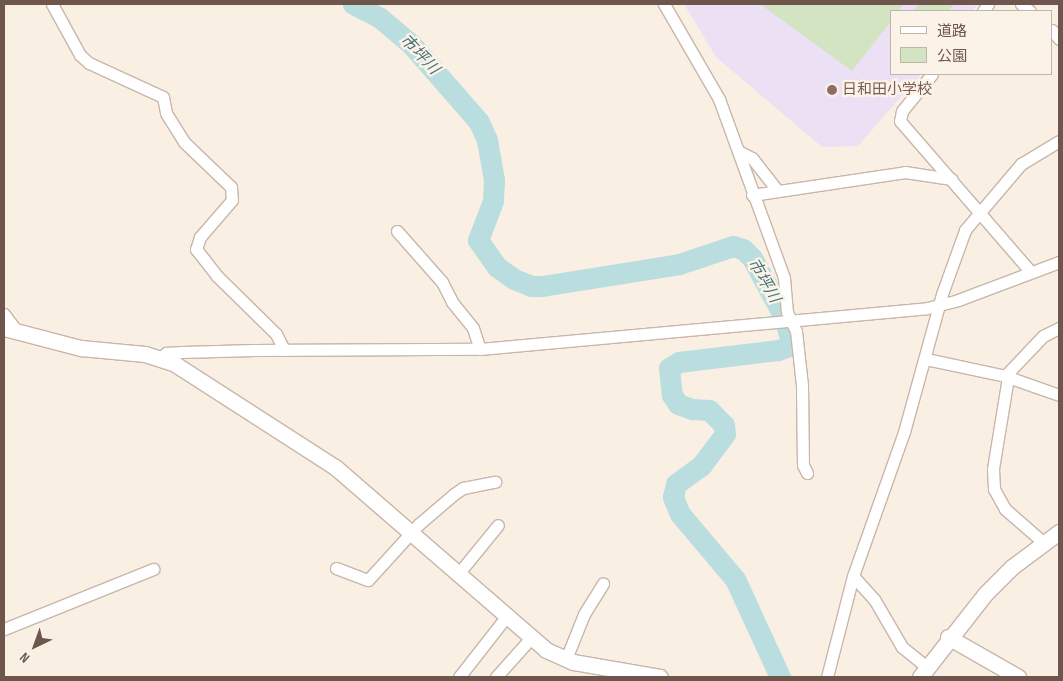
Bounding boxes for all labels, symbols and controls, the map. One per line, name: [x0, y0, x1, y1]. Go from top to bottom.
legend: [890, 10, 1053, 75]
text: 道路: [937, 22, 967, 41]
water label: 市坪川: [395, 31, 443, 79]
text: 公園: [937, 47, 967, 66]
place label: 日和田小学校: [842, 81, 932, 99]
marker: 日和田小学校: [826, 84, 838, 96]
water label: 市坪川: [743, 255, 783, 307]
north arrow: [10, 621, 60, 671]
text: N: [16, 649, 33, 666]

